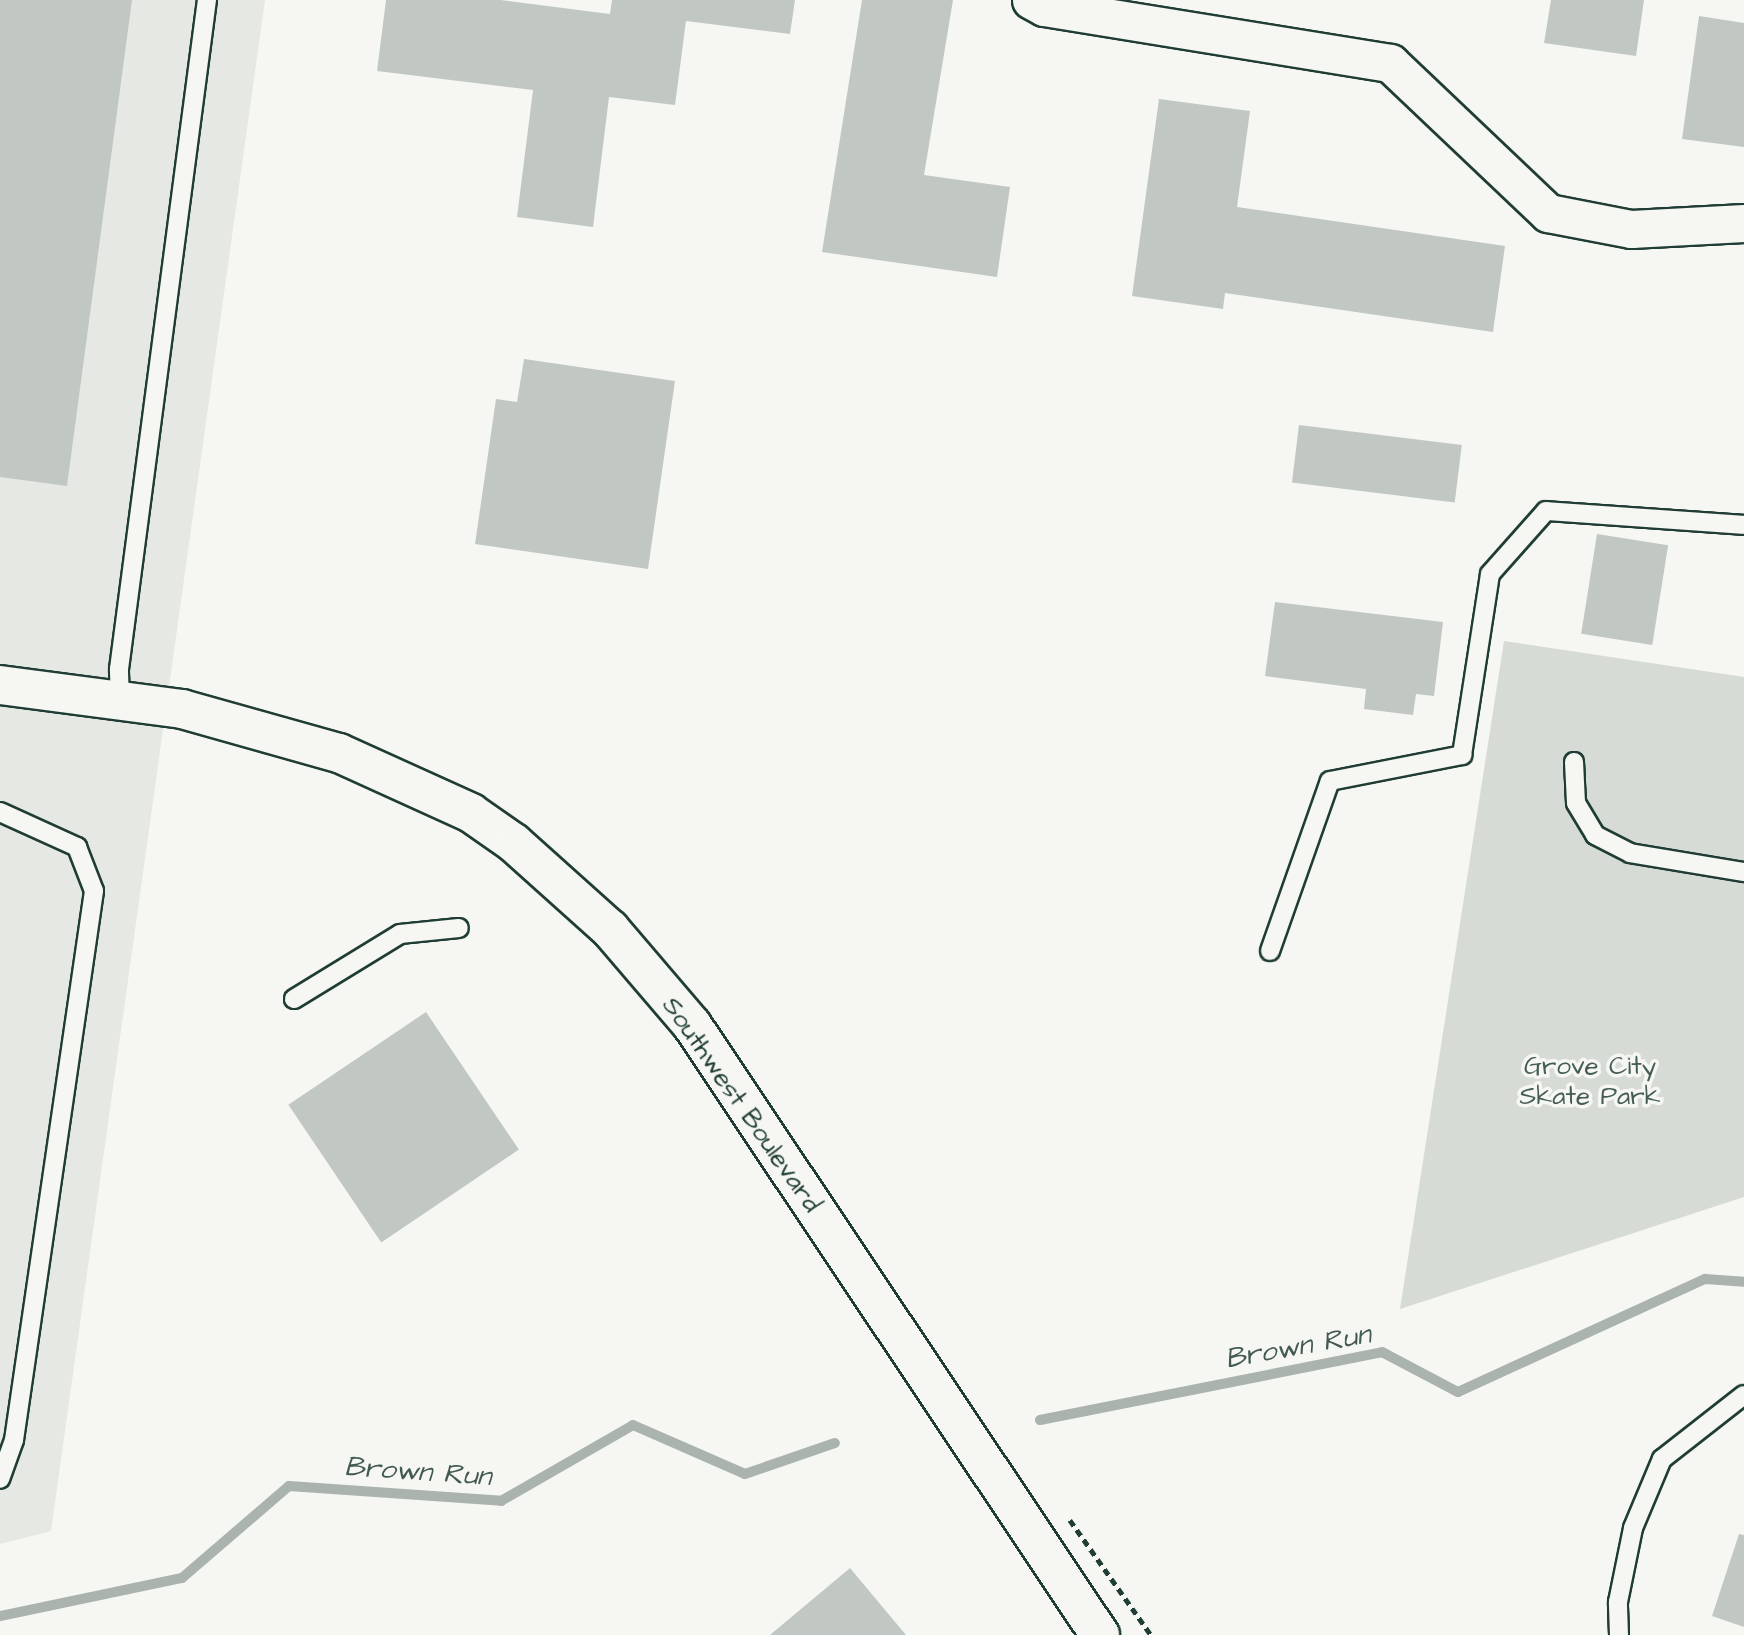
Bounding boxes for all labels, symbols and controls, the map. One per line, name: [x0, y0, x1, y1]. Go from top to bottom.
street label: Southwest Boulevard: [655, 991, 827, 1219]
park label: Grove City Skate Park: [1519, 1051, 1661, 1112]
water label: Brown Run: [1223, 1318, 1373, 1376]
water label: Brown Run: [343, 1450, 493, 1494]

